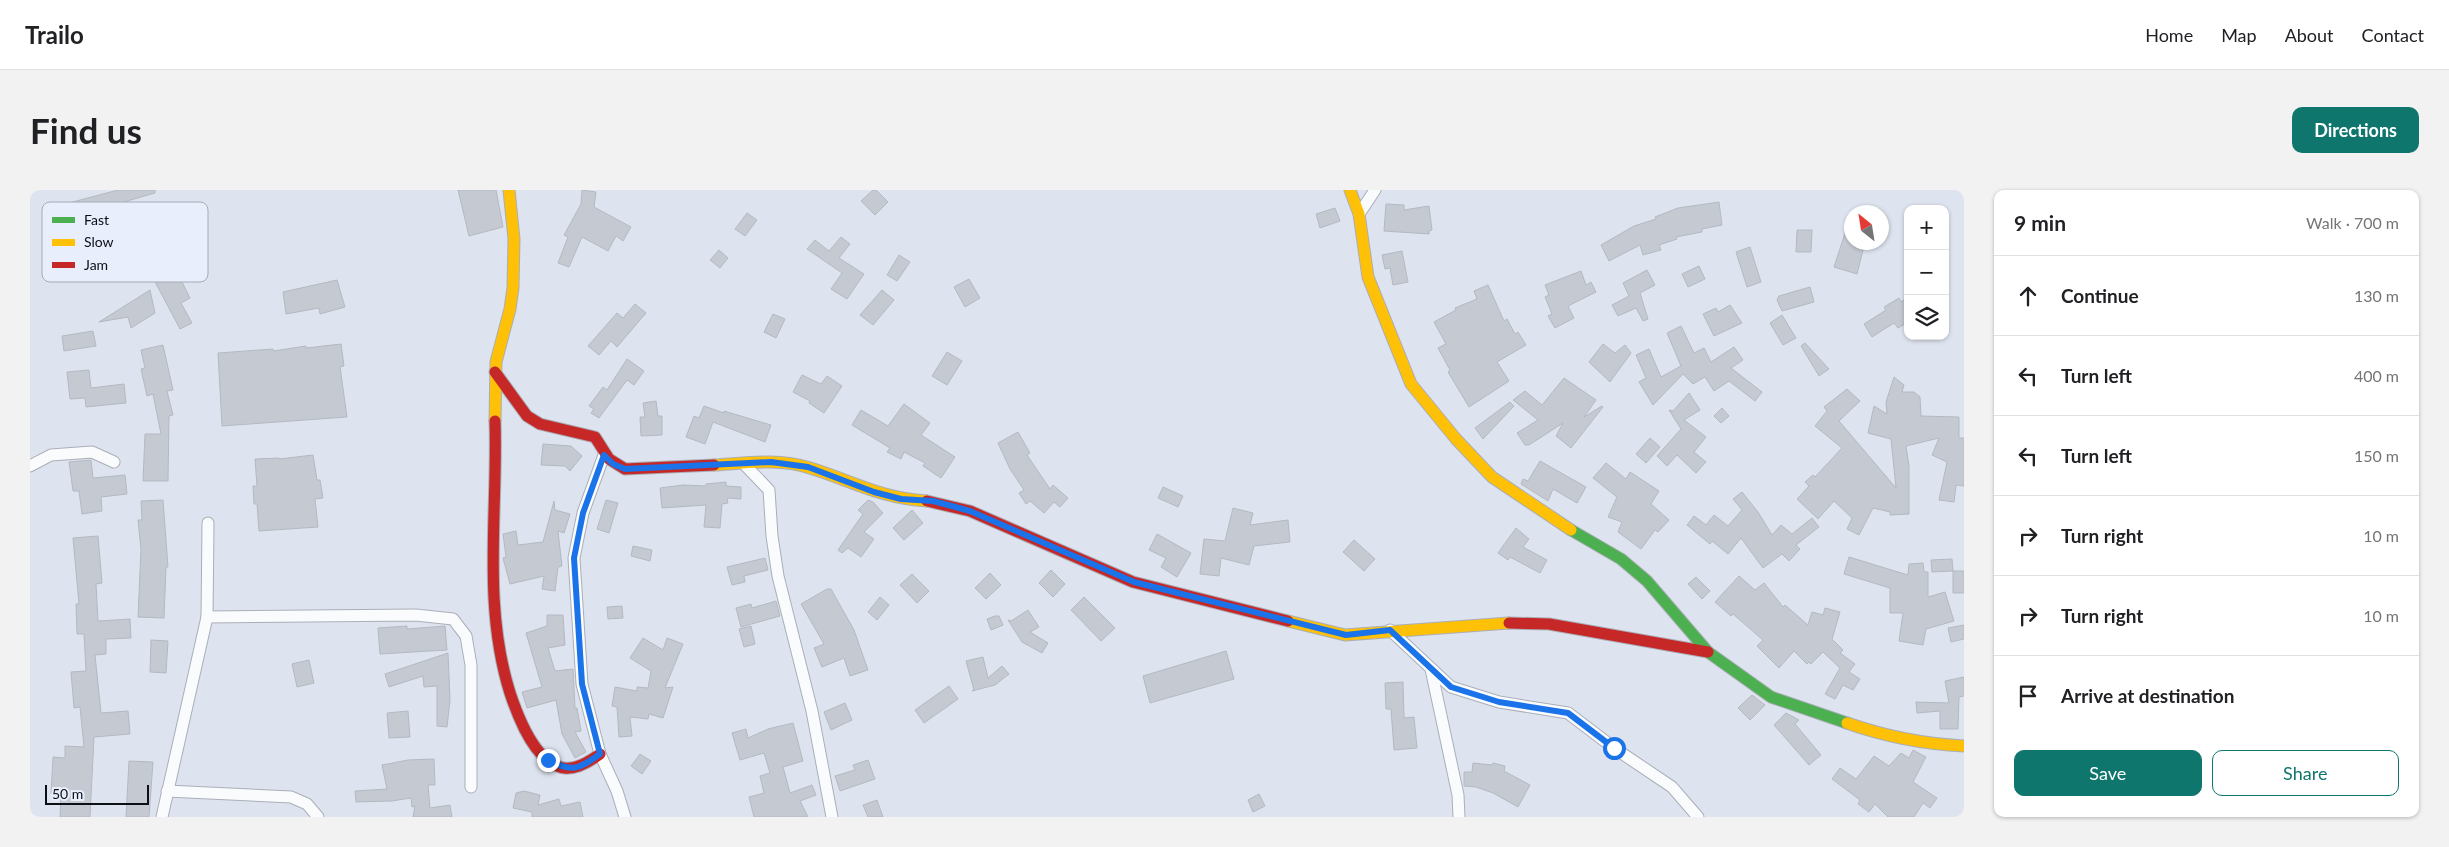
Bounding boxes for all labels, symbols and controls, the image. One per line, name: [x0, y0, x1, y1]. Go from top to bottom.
text: Trailo: [25, 20, 84, 49]
text: Home: [2145, 24, 2193, 46]
text: Map: [2221, 24, 2257, 46]
text: About: [2285, 24, 2334, 46]
text: Contact: [2362, 24, 2424, 46]
button: Directions: [2292, 107, 2419, 153]
text: Find us: [30, 109, 142, 151]
legend: [42, 202, 208, 282]
north arrow: [1844, 205, 1889, 250]
map controls: [1904, 205, 1949, 340]
button: +: [1904, 205, 1949, 250]
text: 9 min: [2014, 210, 2066, 235]
text: Fast: [84, 211, 109, 228]
text: Walk · 700 m: [2306, 213, 2399, 232]
text: Slow: [84, 233, 114, 250]
button: −: [1904, 250, 1949, 295]
text: Jam: [84, 256, 108, 273]
icon: ahead: [2014, 282, 2042, 310]
text: Continue: [2061, 284, 2139, 307]
text: 130 m: [2354, 286, 2399, 305]
button: layers: [1904, 295, 1949, 340]
icon: left: [2014, 362, 2042, 390]
text: Turn left: [2061, 364, 2132, 387]
text: 400 m: [2354, 366, 2399, 385]
icon: left: [2014, 442, 2042, 470]
text: Turn left: [2061, 444, 2132, 467]
text: 150 m: [2354, 446, 2399, 465]
icon: right: [2014, 522, 2042, 550]
text: Turn right: [2061, 524, 2143, 547]
text: 10 m: [2363, 526, 2399, 545]
icon: right: [2014, 602, 2042, 630]
text: Turn right: [2061, 604, 2143, 627]
text: 10 m: [2363, 606, 2399, 625]
icon: arrive: [2014, 682, 2042, 710]
text: Arrive at destination: [2061, 684, 2234, 707]
route start: [1603, 737, 1626, 760]
route end: [537, 749, 560, 772]
button: Save: [2014, 750, 2202, 796]
button: Share: [2212, 750, 2399, 796]
scale bar: [45, 782, 149, 805]
text: 50 m: [52, 785, 83, 802]

